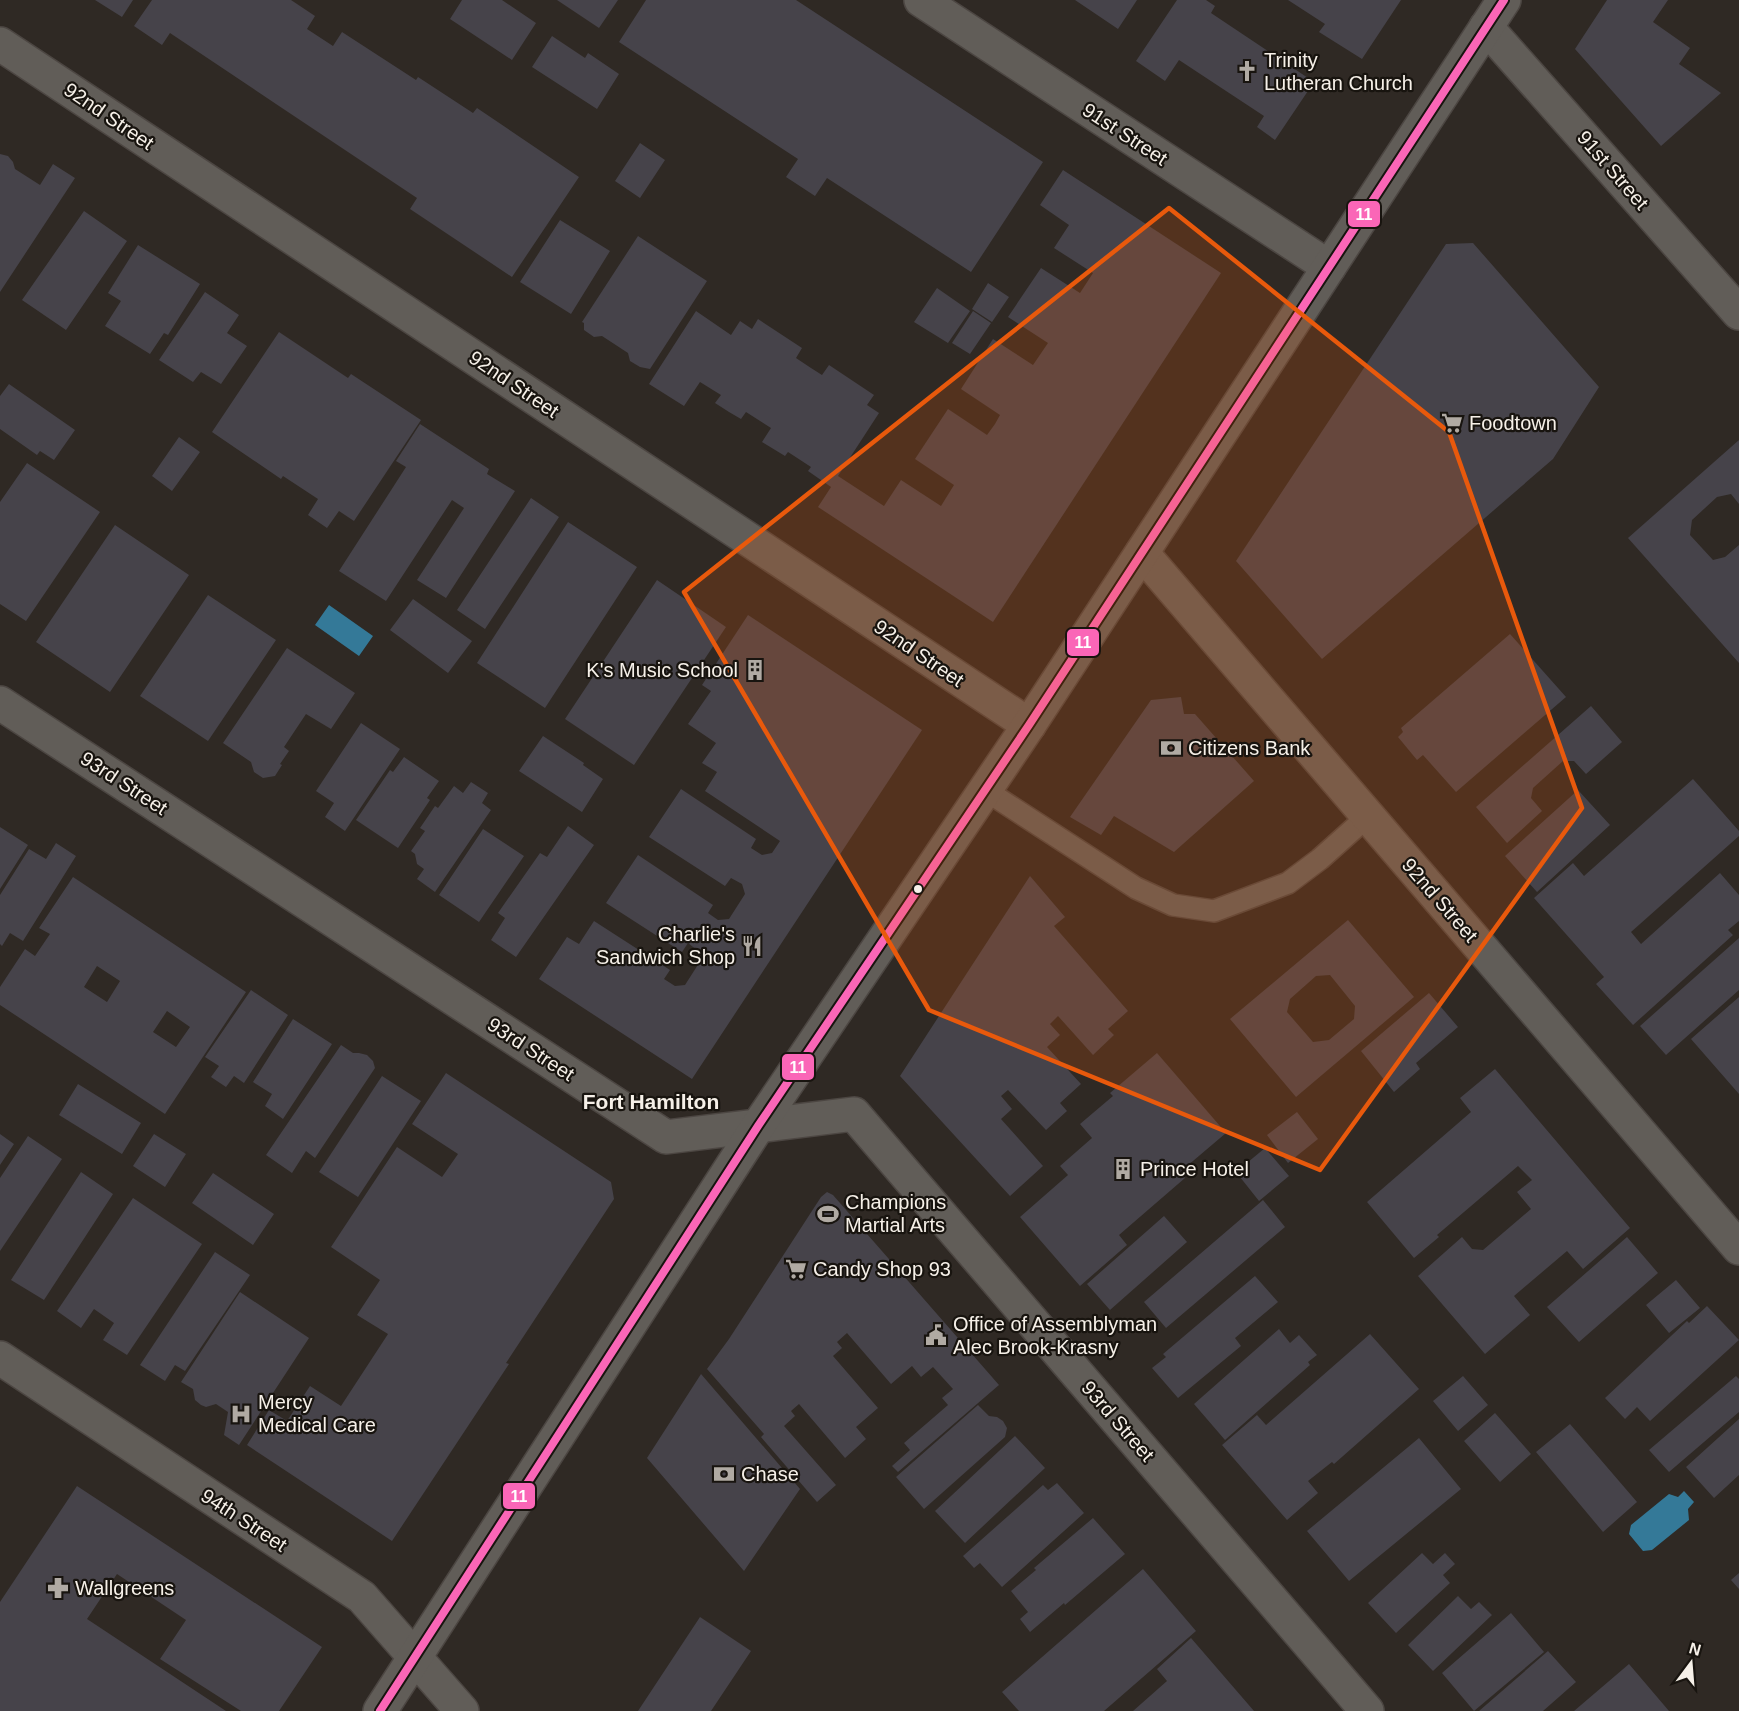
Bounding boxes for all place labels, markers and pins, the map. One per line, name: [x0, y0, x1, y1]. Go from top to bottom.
place label: Trinity Lutheran Church: [1264, 49, 1413, 94]
church icon: Trinity Lutheran Church: [1235, 59, 1259, 83]
supermarket icon: Foodtown: [1440, 411, 1464, 435]
place label: Foodtown: [1469, 412, 1557, 434]
building icon: K's Music School: [743, 658, 767, 682]
place label: K's Music School: [586, 659, 738, 681]
bank icon: Citizens Bank: [1159, 736, 1183, 760]
place label: Citizens Bank: [1188, 737, 1311, 759]
unlabelled marker: [912, 883, 924, 895]
place label: Charlie's Sandwich Shop: [596, 923, 735, 968]
restaurant icon: Charlie's Sandwich Shop: [740, 934, 764, 958]
building icon: Prince Hotel: [1111, 1157, 1135, 1181]
place label: Prince Hotel: [1140, 1158, 1249, 1180]
place label: Champions Martial Arts: [845, 1191, 946, 1236]
sports icon: Champions Martial Arts: [816, 1202, 840, 1226]
supermarket icon: Candy Shop 93: [784, 1257, 808, 1281]
place label: Candy Shop 93: [813, 1258, 951, 1280]
place label: Office of Assemblyman Alec Brook-Krasny: [953, 1313, 1157, 1358]
public building icon: Office of Assemblyman Alec Brook-Krasny: [924, 1323, 948, 1347]
place label: Mercy Medical Care: [258, 1391, 376, 1436]
hospital icon: Mercy Medical Care: [229, 1402, 253, 1426]
bank icon: Chase: [712, 1462, 736, 1486]
place label: Chase: [741, 1463, 799, 1485]
pharmacy icon: Wallgreens: [46, 1576, 70, 1600]
place label: Wallgreens: [75, 1577, 174, 1599]

